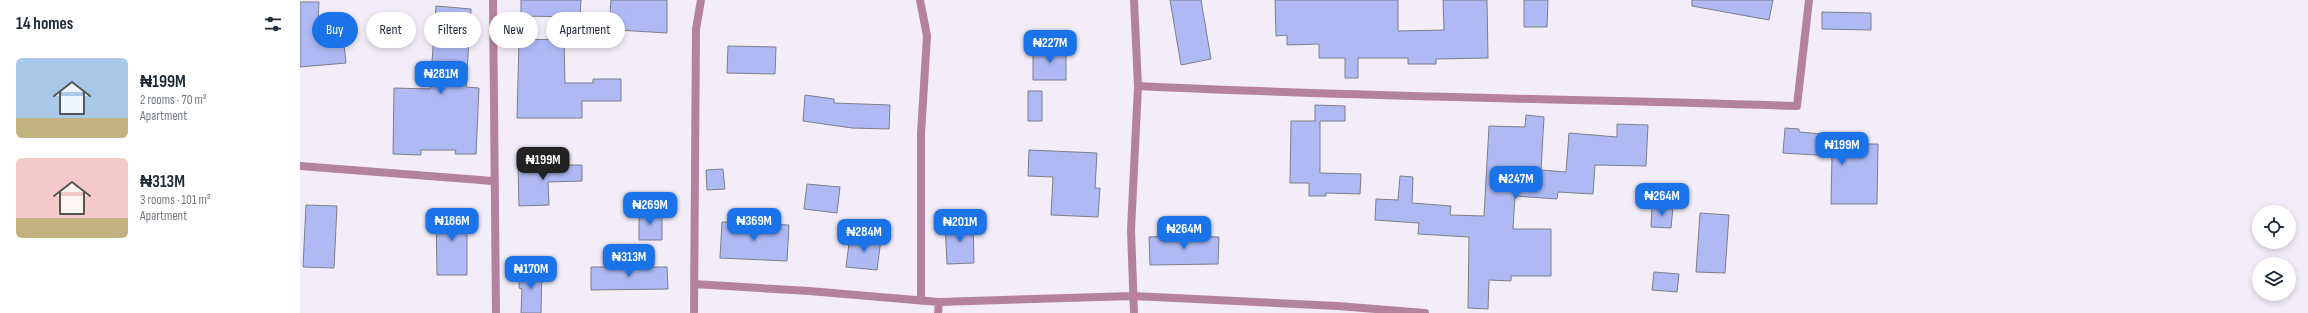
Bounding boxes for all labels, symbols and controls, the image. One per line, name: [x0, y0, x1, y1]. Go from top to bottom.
chip: Buy: [312, 12, 358, 48]
chip: Rent: [366, 12, 416, 48]
chip: Filters: [424, 12, 481, 48]
chip: New: [489, 12, 538, 48]
chip: Apartment: [546, 12, 625, 48]
icon: filters: [262, 13, 284, 35]
text: 14 homes: [16, 14, 73, 34]
pin: ₦227M: [1022, 30, 1078, 64]
text: ₦227M: [1033, 35, 1067, 51]
pin: ₦281M: [413, 61, 469, 95]
text: ₦281M: [424, 66, 458, 82]
text: ₦199M: [140, 72, 186, 92]
icon: home: [48, 74, 96, 122]
text: 2 rooms · 70 m²: [140, 92, 207, 108]
text: Apartment: [140, 108, 187, 124]
pin: ₦199M: [1814, 132, 1870, 166]
text: ₦199M: [1824, 137, 1860, 153]
pin: ₦199M: [515, 147, 571, 181]
text: ₦199M: [525, 152, 561, 168]
pin: ₦247M: [1488, 166, 1544, 200]
text: ₦247M: [1499, 171, 1533, 187]
text: ₦313M: [140, 172, 185, 192]
icon: home: [48, 174, 96, 222]
pin: ₦264M: [1634, 183, 1690, 217]
text: ₦264M: [1644, 188, 1680, 204]
text: 3 rooms · 101 m²: [140, 192, 211, 208]
pin: ₦269M: [622, 192, 678, 226]
text: ₦269M: [632, 197, 668, 213]
map controls: [2252, 205, 2296, 301]
button: locate: [2252, 205, 2296, 249]
text: Apartment: [140, 208, 187, 224]
pin: ₦186M: [424, 208, 480, 242]
pin: ₦369M: [726, 208, 782, 242]
pin: ₦201M: [932, 209, 988, 243]
text: ₦186M: [435, 213, 469, 229]
text: ₦369M: [736, 213, 772, 229]
text: ₦201M: [943, 214, 977, 230]
pin: ₦264M: [1156, 216, 1212, 250]
pin: ₦284M: [836, 219, 892, 253]
text: ₦264M: [1166, 221, 1202, 237]
text: ₦284M: [846, 224, 882, 240]
pin: ₦313M: [601, 244, 657, 278]
text: ₦313M: [612, 249, 646, 265]
pin: ₦170M: [503, 256, 559, 290]
button: layers: [2252, 257, 2296, 301]
text: ₦170M: [514, 261, 548, 277]

